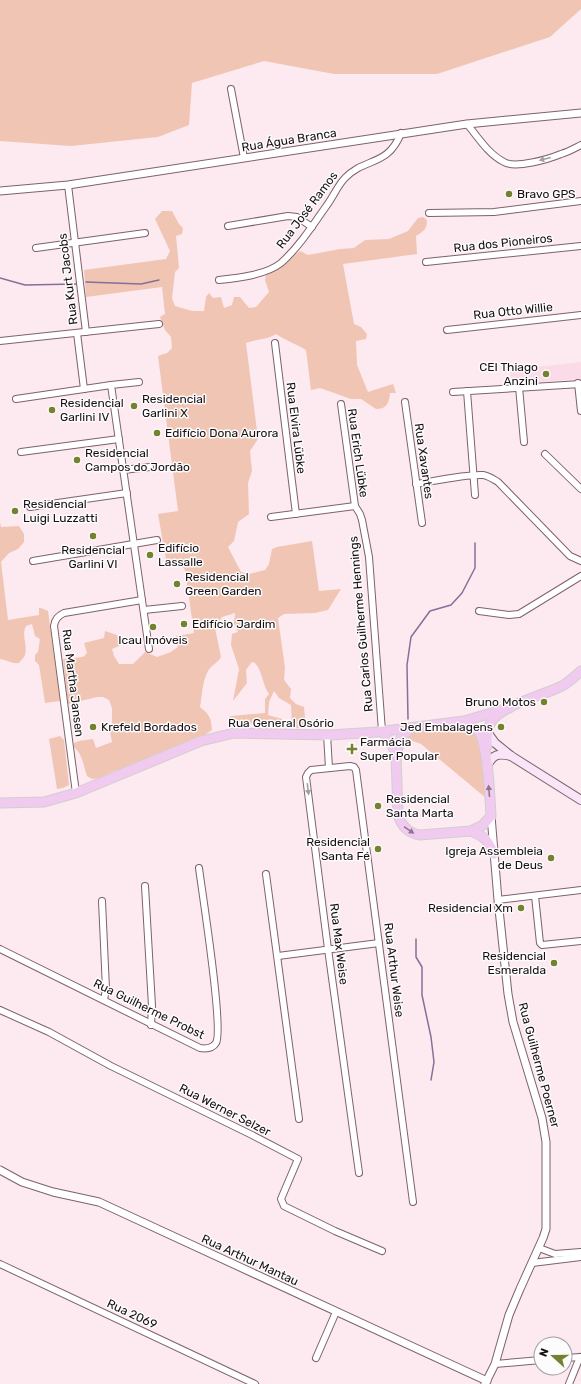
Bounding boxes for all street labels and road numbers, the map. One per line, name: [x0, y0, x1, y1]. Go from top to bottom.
street label: Rua Água Branca: [241, 126, 337, 154]
street label: Rua José Ramos: [273, 169, 341, 251]
street label: Rua dos Pioneiros: [453, 231, 553, 255]
street label: Rua Kurt Jacobs: [55, 233, 81, 325]
street label: Rua Otto Willie: [473, 300, 554, 322]
street label: Rua Elvira Lübke: [283, 382, 309, 475]
street label: Rua Erich Lübke: [345, 408, 371, 499]
street label: Rua Xavantes: [412, 422, 436, 500]
street label: Rua Carlos Guilherme Hennings: [346, 536, 376, 712]
street label: Rua Martha Jansen: [59, 628, 87, 738]
street label: Rua General Osório: [228, 716, 334, 730]
street label: Rua Max Weise: [327, 903, 351, 986]
street label: Rua Arthur Weise: [381, 922, 407, 1018]
street label: Rua Guilherme Probst: [91, 976, 207, 1042]
street label: Rua Guilherme Poerner: [516, 1001, 563, 1130]
street label: Rua Werner Selzer: [177, 1081, 273, 1139]
street label: Rua Arthur Mantau: [199, 1231, 301, 1289]
street label: Rua 2069: [105, 1296, 159, 1332]

